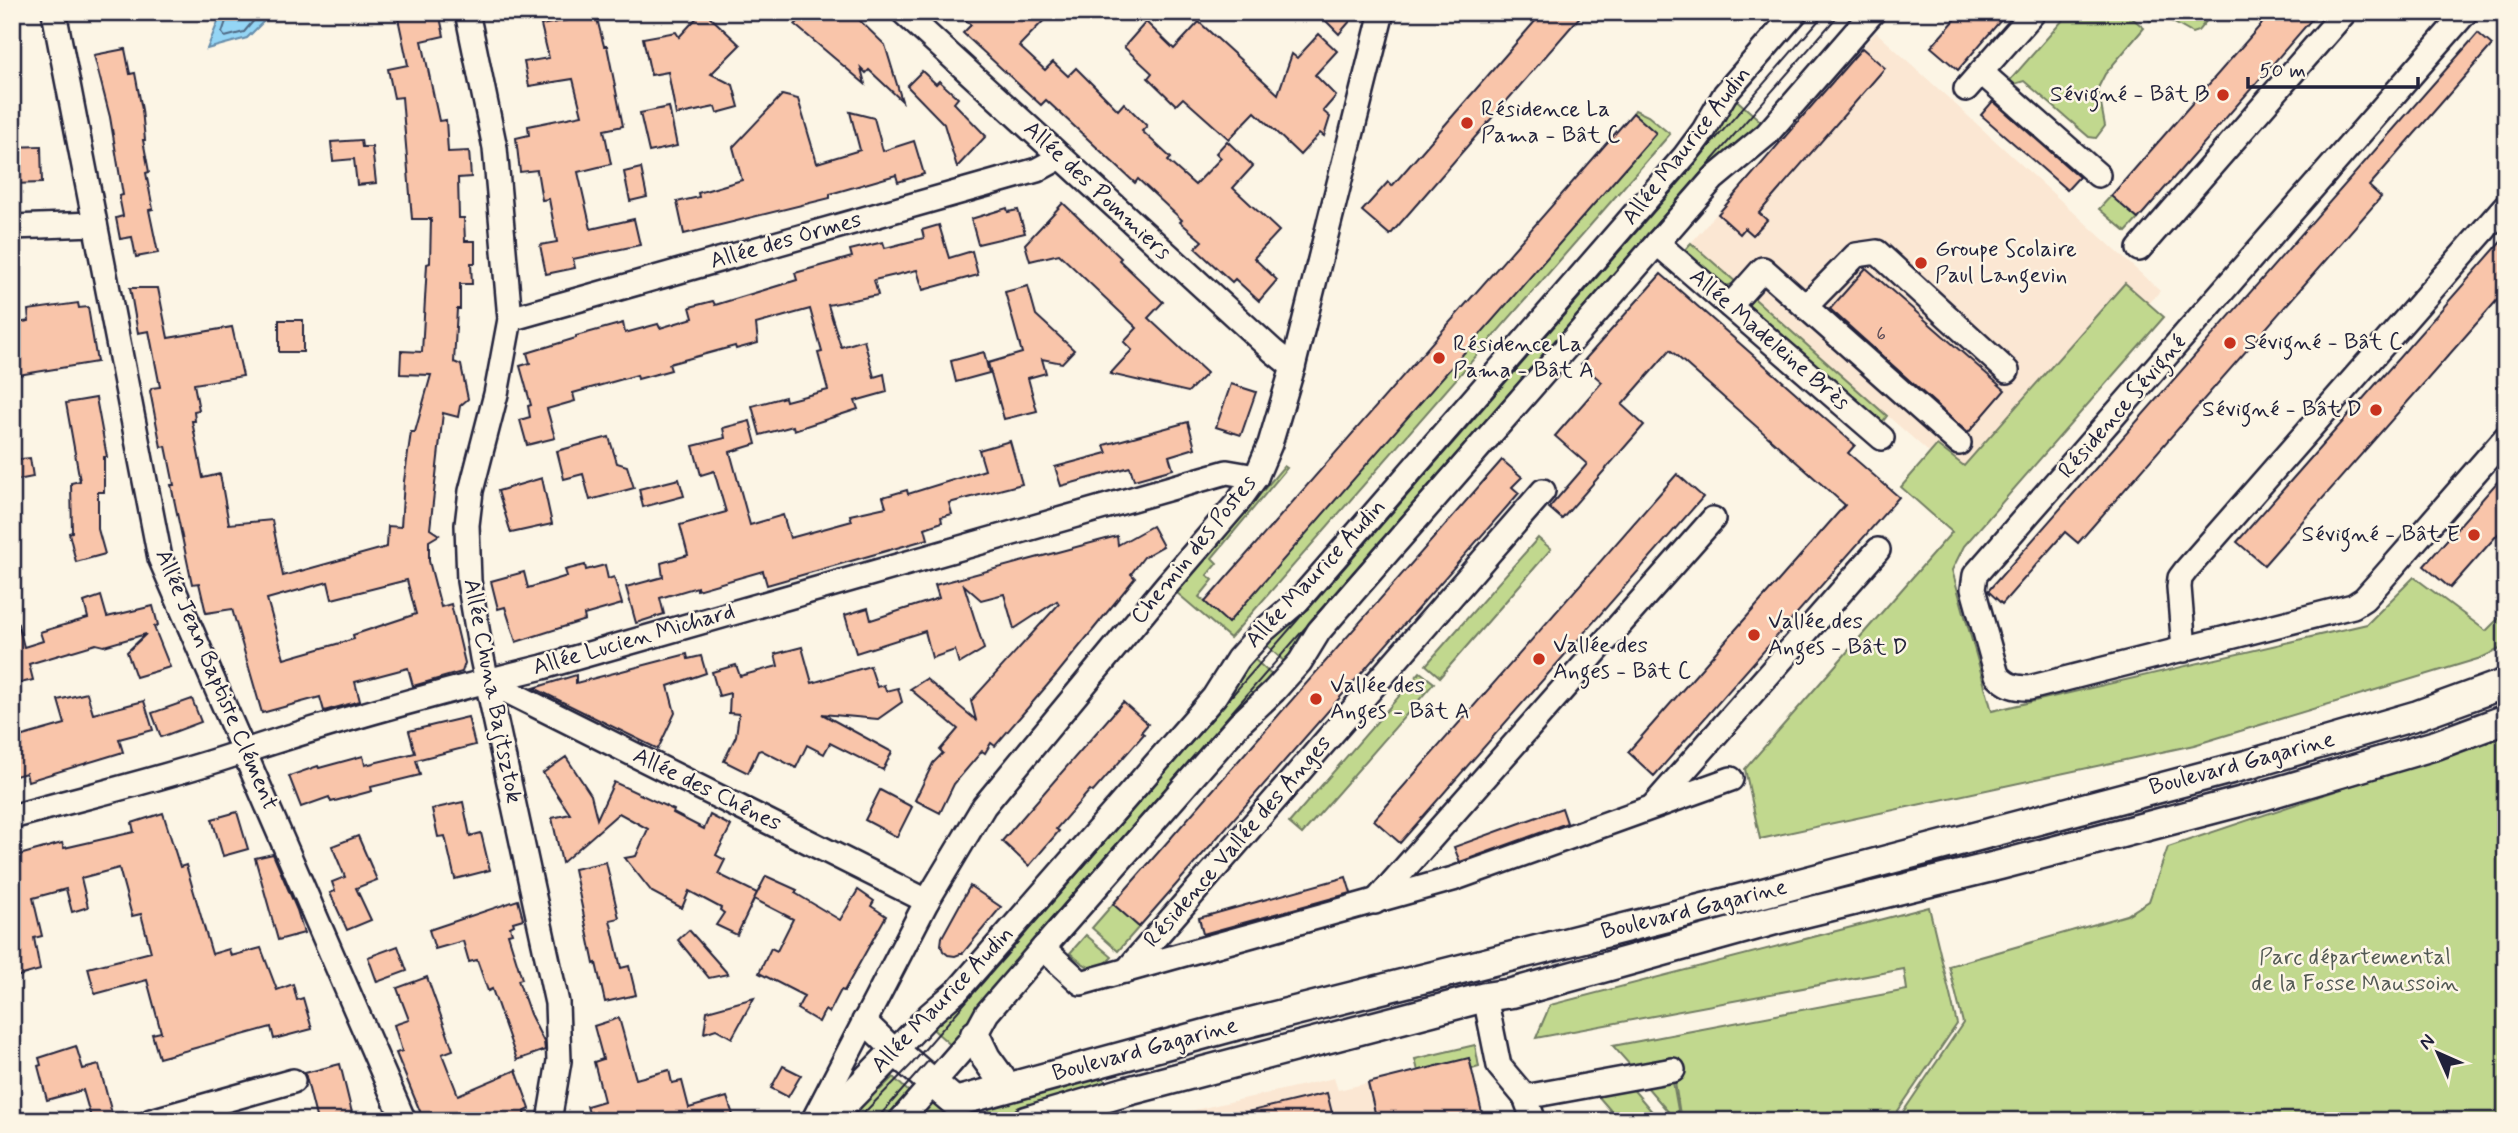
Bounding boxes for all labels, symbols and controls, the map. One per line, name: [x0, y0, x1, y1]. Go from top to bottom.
scale bar: [2248, 46, 2418, 90]
text: 50 m: [2259, 57, 2306, 85]
street label: Allée Maurice Audin: [1616, 61, 1758, 231]
place label: Sévigné - Bât B: [2050, 80, 2209, 112]
marker: Sévigné - Bât B: [2215, 87, 2231, 103]
place label: Résidence La Pama - Bât C: [1481, 95, 1620, 151]
street label: Allée des Pommiers: [1017, 115, 1177, 267]
marker: Résidence La Pama - Bât C: [1459, 115, 1475, 131]
street label: Allée des Ormes: [707, 205, 865, 277]
place label: Groupe Scolaire Paul Langevin: [1935, 235, 2077, 293]
marker: Groupe Scolaire Paul Langevin: [1913, 255, 1929, 271]
street label: Allée Madeleine Brès: [1683, 262, 1855, 418]
house number: 6: [1876, 322, 1886, 347]
place label: Sévigné - Bât C: [2244, 328, 2402, 360]
street label: Résidence Sévigné: [2052, 329, 2195, 487]
place label: Résidence La Pama - Bât A: [1453, 330, 1594, 386]
marker: Sévigné - Bât C: [2222, 335, 2238, 351]
marker: Résidence La Pama - Bât A: [1431, 350, 1447, 366]
place label: Sévigné - Bât D: [2202, 395, 2362, 427]
marker: Sévigné - Bât D: [2368, 402, 2384, 418]
street label: Chemin des Postes: [1124, 469, 1264, 631]
street label: Allée Maurice Audin: [1239, 493, 1393, 655]
place label: Sévigné - Bât E: [2302, 520, 2460, 552]
marker: Sévigné - Bât E: [2466, 527, 2482, 543]
street label: Allée Jean Baptiste Clément: [147, 545, 285, 815]
street label: Allée Chuna Bajtsztok: [456, 576, 528, 806]
street label: Allée Lucien Michard: [530, 597, 738, 683]
place label: Vallée des Anges - Bât D: [1768, 607, 1908, 665]
marker: Vallée des Anges - Bât D: [1746, 627, 1762, 643]
place label: Vallée des Anges - Bât C: [1553, 631, 1691, 689]
marker: Vallée des Anges - Bât C: [1531, 651, 1547, 667]
place label: Vallée des Anges - Bât A: [1330, 671, 1470, 729]
marker: Vallée des Anges - Bât A: [1308, 691, 1324, 707]
street label: Boulevard Gagarine: [2146, 725, 2338, 803]
street label: Résidence Vallée des Anges: [1138, 730, 1338, 954]
street label: Allée des Chênes: [628, 741, 786, 839]
street label: Boulevard Gagarine: [1598, 872, 1790, 948]
street label: Allée Maurice Audin: [865, 920, 1021, 1080]
park label: Parc départemental de la Fosse Maussoin: [2251, 943, 2459, 999]
street label: Boulevard Gagarine: [1049, 1011, 1241, 1089]
north arrow: [2402, 1018, 2472, 1088]
text: N: [2414, 1029, 2440, 1055]

